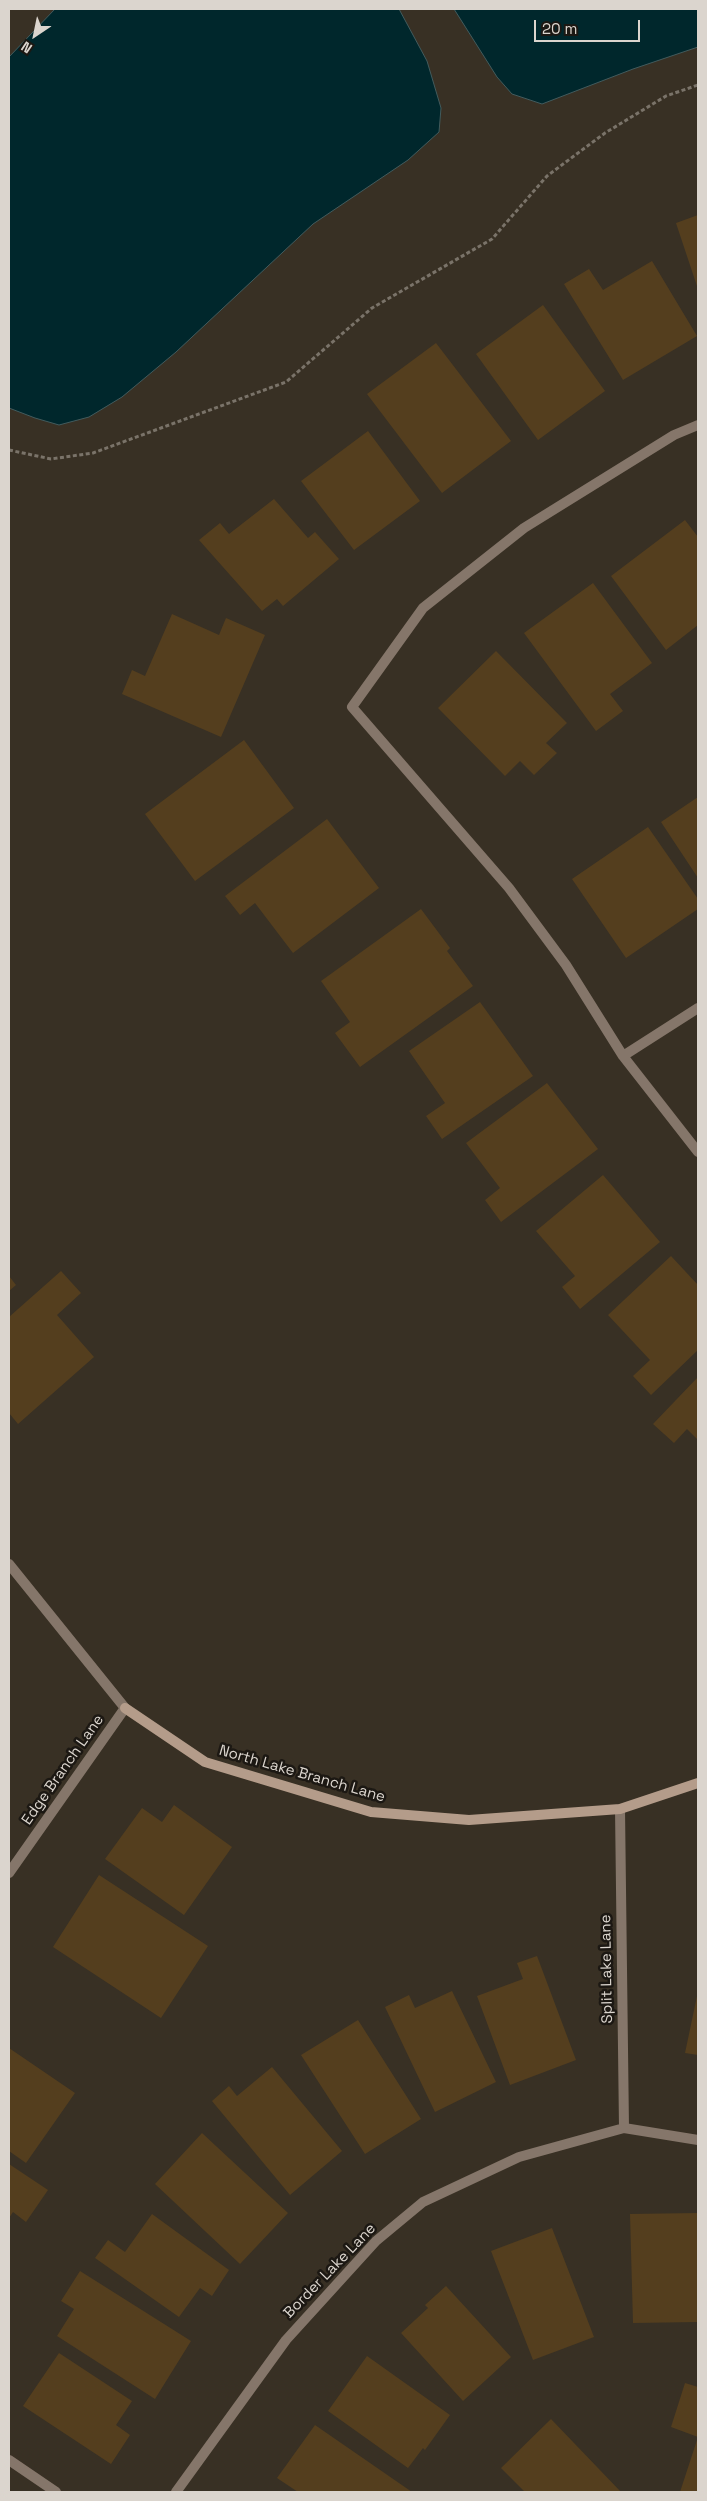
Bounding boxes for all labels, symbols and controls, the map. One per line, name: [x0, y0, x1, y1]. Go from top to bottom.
north arrow: [10, 10, 60, 60]
scale bar: [537, 10, 643, 42]
text: 20 m: [542, 19, 577, 38]
text: N: [18, 37, 36, 58]
street label: Edge Branch Lane: [18, 1711, 108, 1829]
street label: North Lake Branch Lane: [217, 1742, 387, 1806]
street label: Split Lake Lane: [597, 1914, 617, 2024]
street label: Border Lake Lane: [280, 2220, 380, 2322]

